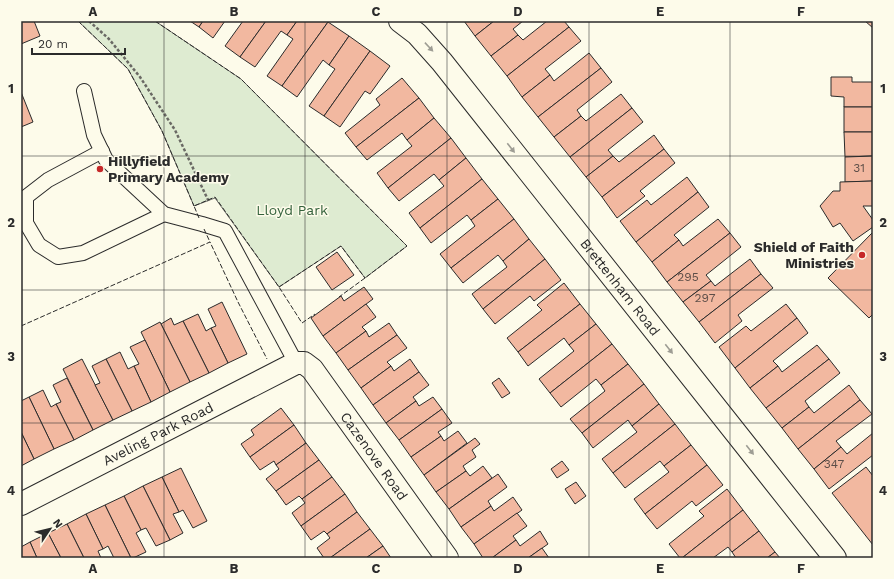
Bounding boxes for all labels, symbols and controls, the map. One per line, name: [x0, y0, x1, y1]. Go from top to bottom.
text: A: [89, 4, 98, 19]
text: B: [230, 4, 239, 19]
text: C: [372, 4, 381, 19]
text: D: [513, 4, 523, 19]
text: E: [656, 4, 664, 19]
text: F: [797, 4, 805, 19]
scale bar: [32, 30, 125, 56]
text: 20 m: [38, 37, 68, 51]
one-way arrow: [424, 42, 433, 52]
text: 1: [8, 81, 14, 96]
text: 1: [880, 81, 886, 96]
one-way arrow: [506, 142, 515, 153]
place label: Hillyfield Primary Academy: [108, 153, 229, 185]
house number: 31: [853, 161, 865, 175]
marker: Hillyfield Primary Academy: [95, 164, 105, 174]
park label: Lloyd Park: [256, 202, 328, 218]
text: 2: [7, 215, 15, 230]
text: 2: [879, 215, 887, 230]
street label: Brettenham Road: [577, 235, 664, 339]
place label: Shield of Faith Ministries: [754, 239, 855, 271]
marker: Shield of Faith Ministries: [857, 250, 867, 260]
house number: 295: [677, 270, 699, 284]
house number: 297: [695, 291, 716, 305]
one-way arrow: [665, 343, 674, 354]
text: 3: [7, 349, 15, 364]
text: 3: [879, 349, 887, 364]
street label: Aveling Park Road: [100, 399, 216, 469]
street label: Cazenove Road: [337, 409, 411, 503]
one-way arrow: [746, 445, 754, 456]
house number: 347: [824, 457, 844, 471]
text: 4: [7, 483, 16, 498]
text: 4: [879, 483, 888, 498]
north arrow: [30, 509, 70, 549]
text: N: [50, 516, 65, 531]
text: A: [89, 561, 98, 576]
text: B: [230, 561, 239, 576]
text: C: [372, 561, 381, 576]
text: D: [513, 561, 523, 576]
text: E: [656, 561, 664, 576]
text: F: [797, 561, 805, 576]

